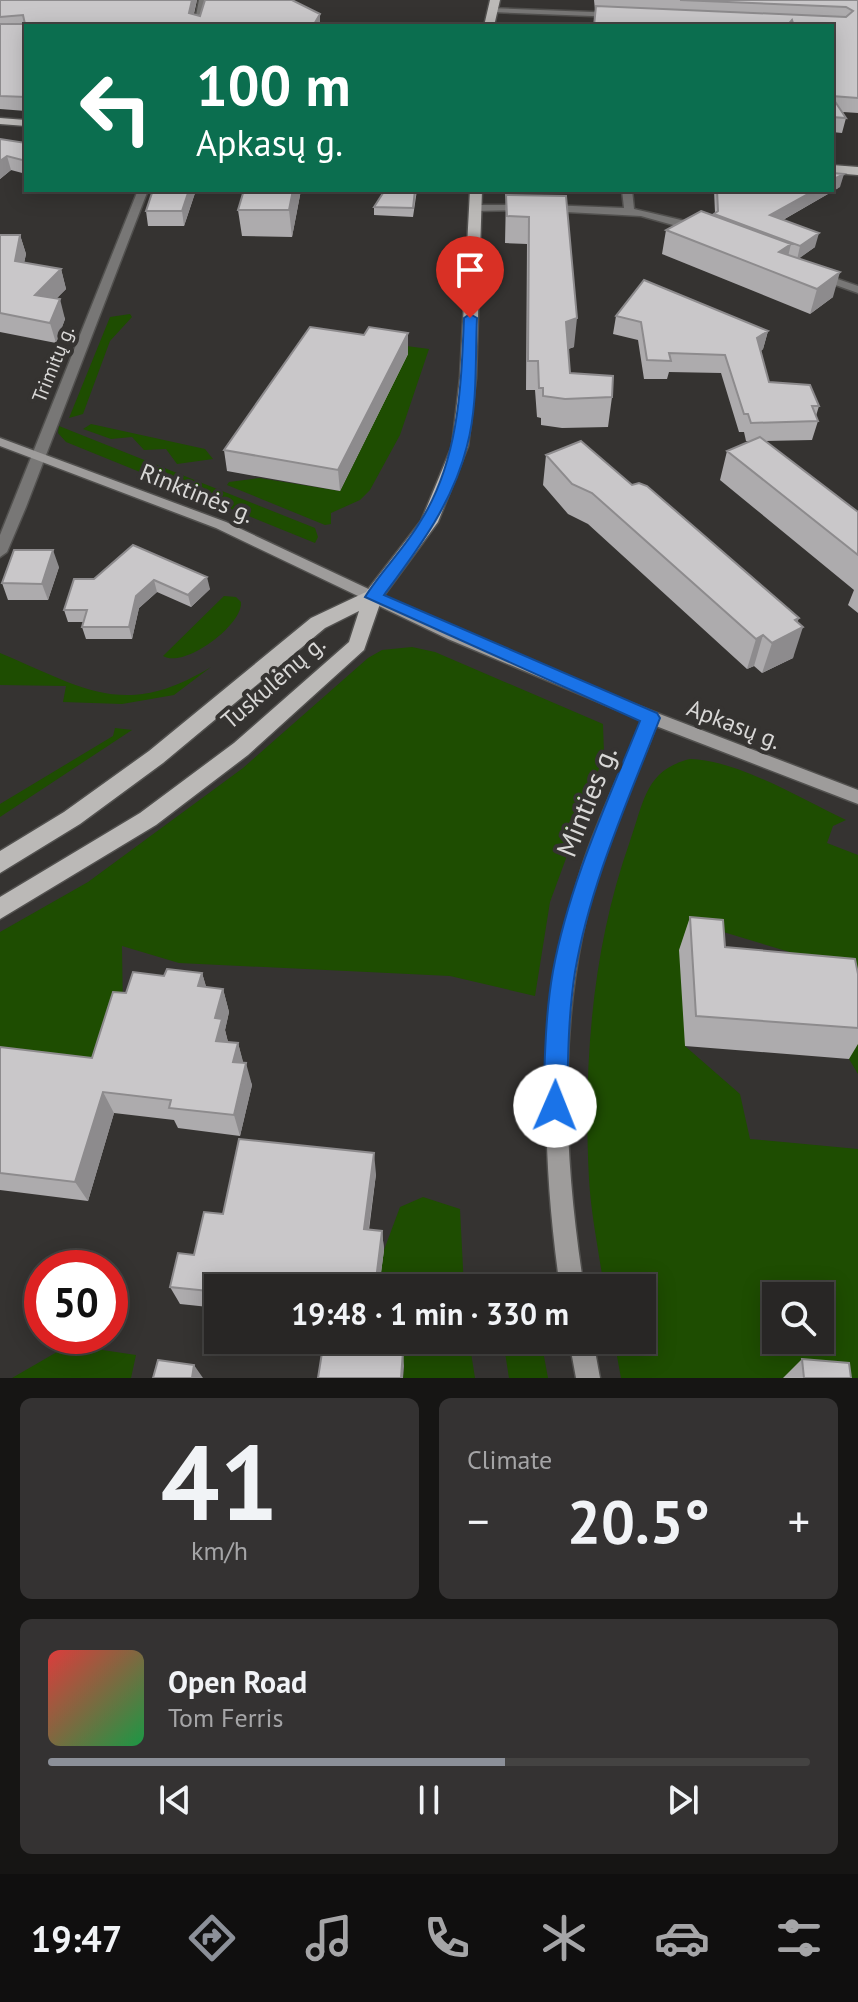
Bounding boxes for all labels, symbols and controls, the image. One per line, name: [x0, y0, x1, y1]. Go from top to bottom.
text: 100 m: [196, 49, 351, 121]
icon: left: [64, 56, 168, 160]
text: Apkasų g.: [196, 119, 343, 166]
pin: [436, 236, 504, 318]
icon: arrive: [448, 248, 492, 292]
street label: Trimitų g.: [26, 322, 80, 406]
street label: Rinktinės g.: [136, 456, 258, 530]
street label: Tuskulėnų g.: [215, 628, 331, 736]
street label: Apkasų g.: [683, 692, 785, 756]
street label: Minties g.: [547, 740, 625, 862]
position arrow: [513, 1064, 597, 1148]
speed limit sign: 50: [24, 1250, 128, 1354]
map controls: [762, 1282, 834, 1354]
button: search: [762, 1282, 834, 1354]
text: 19:48 · 1 min · 330 m: [291, 1294, 569, 1333]
text: 41: [161, 1414, 278, 1549]
text: Climate: [467, 1443, 552, 1476]
text: 20.5°: [567, 1482, 710, 1560]
text: −: [467, 1492, 489, 1549]
text: +: [788, 1492, 810, 1549]
text: km/h: [191, 1534, 248, 1567]
text: Open Road: [168, 1662, 307, 1701]
text: Tom Ferris: [168, 1701, 283, 1734]
icon: previous: [153, 1778, 197, 1822]
icon: pause: [407, 1778, 451, 1822]
icon: next: [661, 1778, 705, 1822]
icon: directions: [184, 1910, 240, 1966]
icon: music: [301, 1910, 357, 1966]
icon: phone: [419, 1910, 475, 1966]
icon: climate: [536, 1910, 592, 1966]
icon: car: [654, 1910, 710, 1966]
icon: filters: [771, 1910, 827, 1966]
text: 19:47: [31, 1915, 122, 1962]

